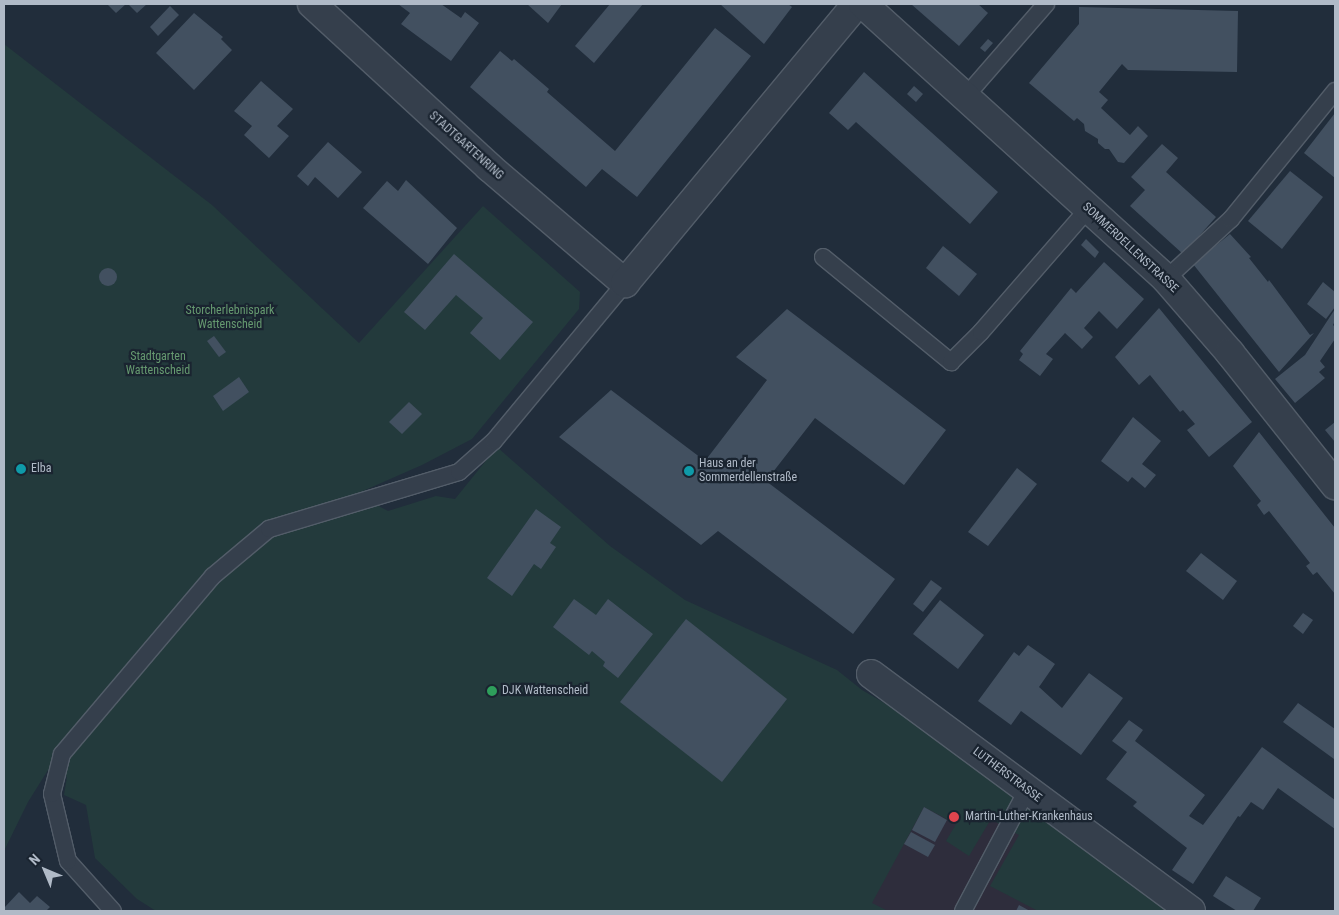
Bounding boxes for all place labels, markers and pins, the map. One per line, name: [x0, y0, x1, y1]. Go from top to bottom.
place label: Haus an der Sommerdellenstraße: [699, 457, 797, 485]
place label: Elba: [31, 462, 51, 476]
marker: Elba: [15, 463, 27, 475]
marker: Haus an der Sommerdellenstraße: [683, 465, 695, 477]
place label: DJK Wattenscheid: [502, 684, 588, 698]
marker: DJK Wattenscheid: [486, 685, 498, 697]
marker: Martin-Luther-Krankenhaus: [947, 810, 961, 824]
place label: Martin-Luther-Krankenhaus: [965, 810, 1093, 824]

